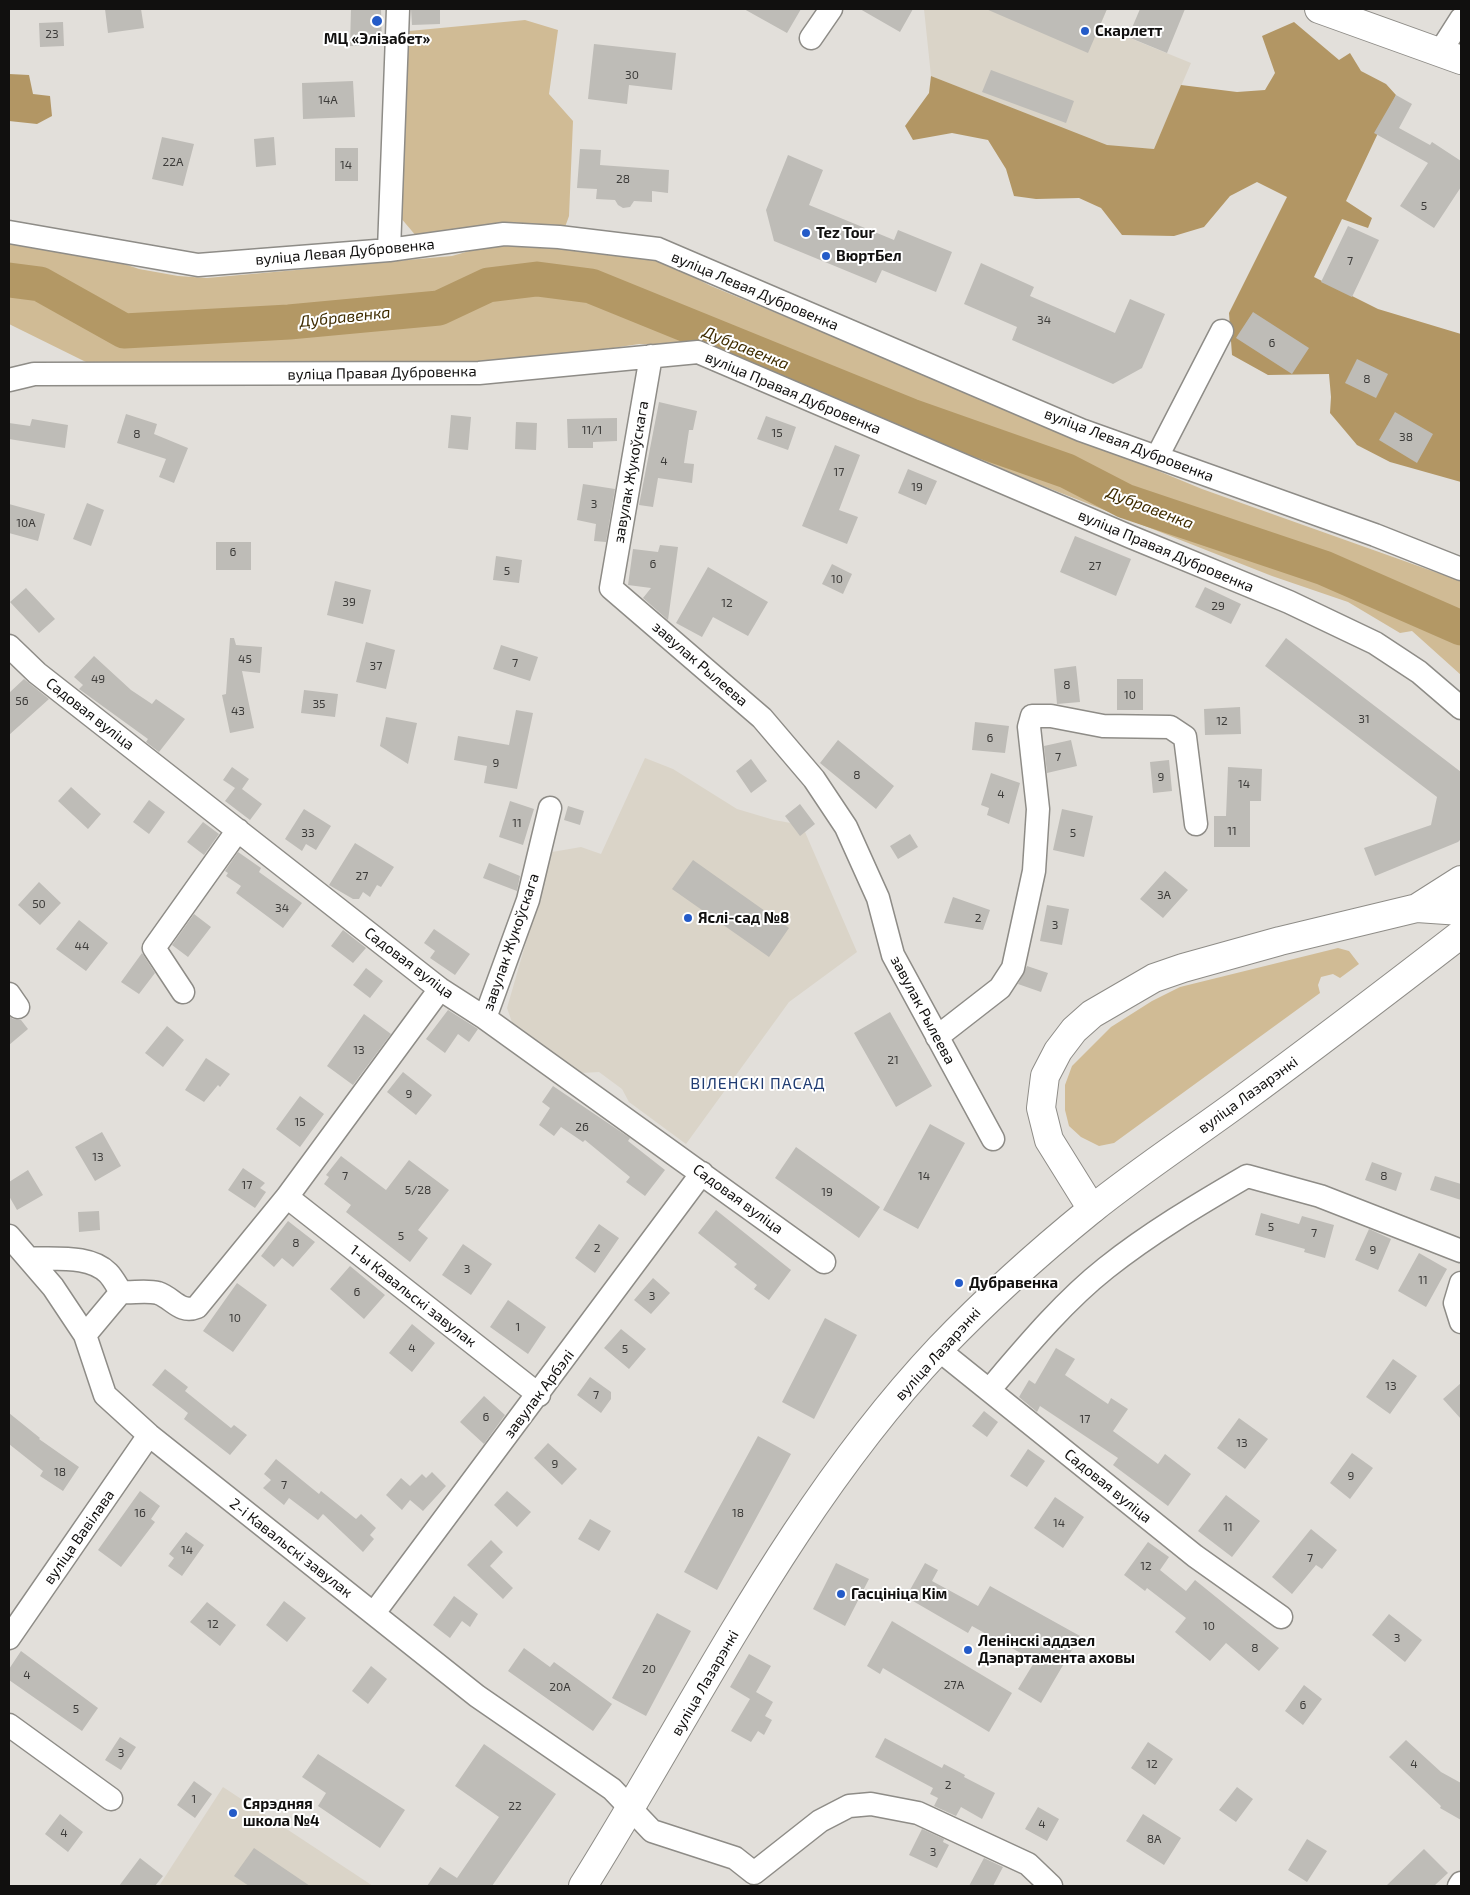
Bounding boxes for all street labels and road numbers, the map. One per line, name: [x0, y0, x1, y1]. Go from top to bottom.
street label: вуліца Левая Дубровенка: [255, 235, 435, 269]
street label: вуліца Левая Дубровенка: [669, 248, 841, 334]
street label: вуліца Правая Дубровенка: [702, 348, 884, 438]
street label: вуліца Правая Дубровенка: [287, 362, 477, 384]
street label: завулак Жукоўскага: [610, 399, 652, 545]
street label: вуліца Левая Дубровенка: [1042, 404, 1216, 486]
street label: вуліца Правая Дубровенка: [1075, 506, 1257, 596]
street label: завулак Рылеева: [649, 618, 751, 710]
street label: Садовая вуліца: [42, 674, 138, 754]
street label: завулак Жукоўскага: [479, 871, 543, 1013]
street label: Садовая вуліца: [361, 924, 457, 1002]
street label: завулак Рылеева: [887, 953, 959, 1067]
street label: вуліца Лазарэнкі: [1195, 1053, 1301, 1137]
street label: Садовая вуліца: [689, 1160, 787, 1238]
street label: 1-ы Кавальскі завулак: [346, 1241, 480, 1351]
street label: вуліца Лазарэнкі: [891, 1304, 985, 1404]
street label: завулак Арбэлі: [500, 1346, 578, 1442]
street label: Садовая вуліца: [1061, 1445, 1155, 1527]
street label: вуліца Вавілава: [40, 1486, 118, 1588]
street label: 2-і Кавальскі завулак: [226, 1494, 356, 1602]
street label: вуліца Лазарэнкі: [667, 1627, 743, 1739]

